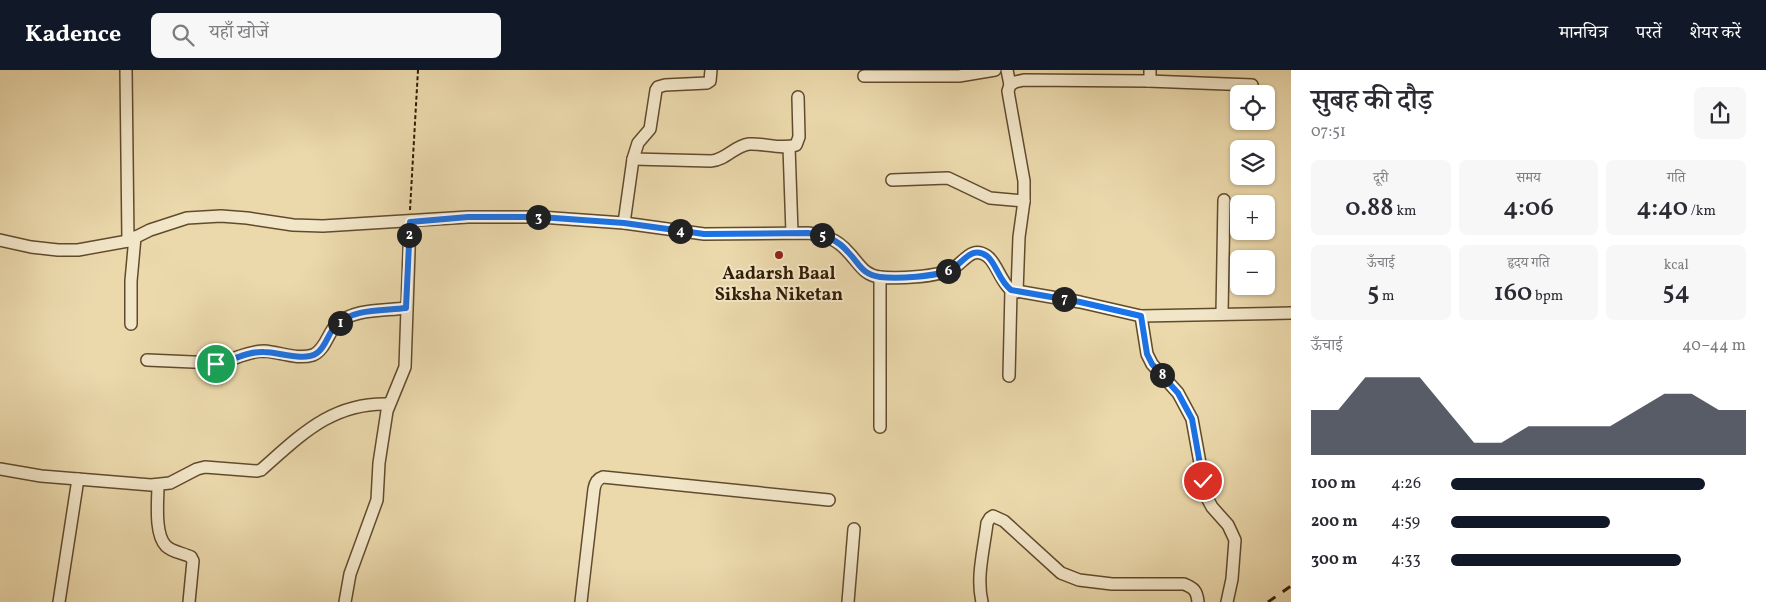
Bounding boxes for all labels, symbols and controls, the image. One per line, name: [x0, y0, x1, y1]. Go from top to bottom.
search box: [151, 13, 501, 58]
text: Kadence: [25, 18, 121, 52]
text: यहाँ खोजें: [209, 20, 269, 46]
icon: search: [169, 21, 197, 49]
text: मानचित्र: [1559, 21, 1608, 46]
text: परतें: [1636, 21, 1662, 46]
text: शेयर करें: [1690, 21, 1741, 46]
text: सुबह की दौड़: [1311, 82, 1433, 121]
map controls: [1230, 85, 1275, 295]
button: locate: [1230, 85, 1275, 130]
button: share: [1694, 87, 1746, 139]
text: 07:51: [1311, 121, 1346, 143]
button: layers: [1230, 140, 1275, 185]
text: दूरी: [1373, 169, 1388, 188]
text: समय: [1516, 169, 1541, 188]
text: गति: [1667, 169, 1685, 188]
text: 0.88: [1345, 191, 1394, 226]
text: 4:06: [1503, 191, 1554, 226]
text: 4:40: [1636, 191, 1688, 226]
button: +: [1230, 195, 1275, 240]
text: km: [1394, 202, 1416, 221]
text: /km: [1688, 202, 1716, 221]
pin: 3: [526, 204, 550, 230]
text: 3: [535, 208, 542, 227]
pin: 4: [668, 218, 692, 244]
pin: 2: [396, 222, 422, 248]
text: 4: [676, 222, 685, 241]
pin: 5: [810, 222, 834, 248]
text: 2: [406, 226, 413, 245]
text: 5: [819, 226, 826, 245]
marker: Aadarsh Baal Siksha Niketan: [773, 249, 785, 261]
button: −: [1230, 250, 1275, 295]
text: ऊँचाई: [1367, 254, 1395, 273]
text: हृदय गति: [1507, 254, 1550, 273]
text: kcal: [1664, 256, 1689, 275]
pin: 6: [936, 258, 960, 284]
place label: Aadarsh Baal Siksha Niketan: [715, 262, 843, 308]
text: 6: [945, 262, 952, 281]
text: 54: [1663, 275, 1690, 310]
text: 5: [1367, 276, 1379, 311]
text: 160: [1494, 276, 1532, 311]
pin: 7: [1052, 286, 1076, 312]
text: m: [1379, 287, 1394, 306]
text: bpm: [1532, 287, 1563, 306]
text: 7: [1061, 290, 1068, 309]
pin: 1: [328, 310, 352, 336]
text: 1: [338, 314, 343, 333]
text: ऊँचाई: [1311, 335, 1343, 357]
text: 40–44 m: [1682, 335, 1746, 357]
pin: [195, 343, 237, 385]
icon: arrive: [202, 350, 230, 378]
pin: 8: [1150, 362, 1174, 388]
text: 8: [1159, 366, 1166, 385]
pin: [1182, 460, 1224, 502]
icon: check: [1189, 467, 1217, 495]
text: 100 m: [1311, 473, 1356, 495]
text: 4:26: [1391, 473, 1421, 495]
text: 200 m: [1311, 511, 1358, 533]
text: 4:59: [1391, 511, 1420, 533]
text: 300 m: [1311, 549, 1357, 571]
text: 4:33: [1391, 549, 1421, 571]

